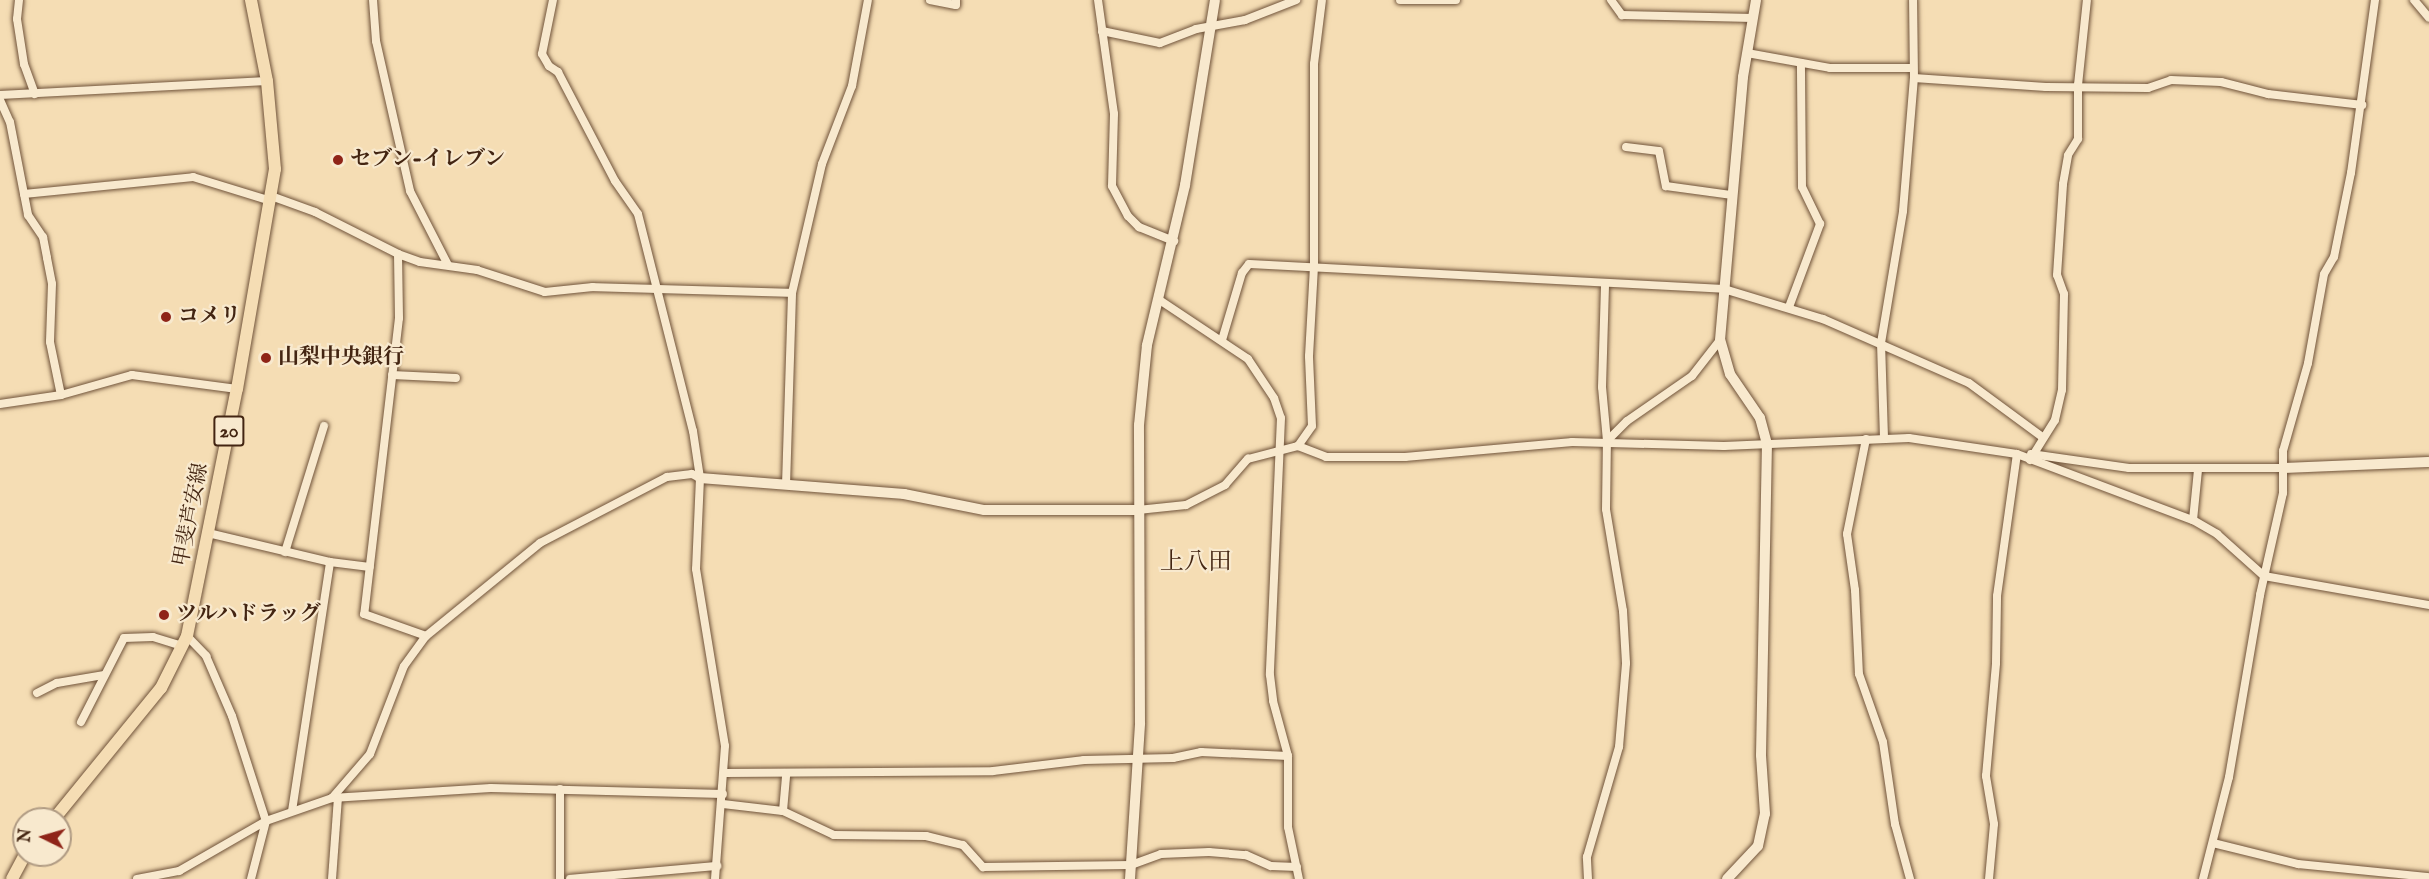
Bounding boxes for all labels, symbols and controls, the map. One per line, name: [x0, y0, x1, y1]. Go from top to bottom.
place label: セブン-イレブン: [350, 147, 507, 173]
marker: セブン-イレブン: [331, 153, 345, 167]
place label: コメリ: [178, 304, 241, 330]
marker: コメリ: [159, 310, 173, 324]
place label: 山梨中央銀行: [278, 345, 404, 371]
marker: 山梨中央銀行: [259, 351, 273, 365]
road number: 20: [212, 414, 246, 448]
street label: 甲斐芦安線: [170, 461, 214, 569]
district label: 上八田: [1160, 549, 1232, 577]
place label: ツルハドラッグ: [176, 602, 323, 628]
marker: ツルハドラッグ: [157, 608, 171, 622]
north arrow: [12, 807, 72, 867]
text: N: [15, 828, 37, 843]

